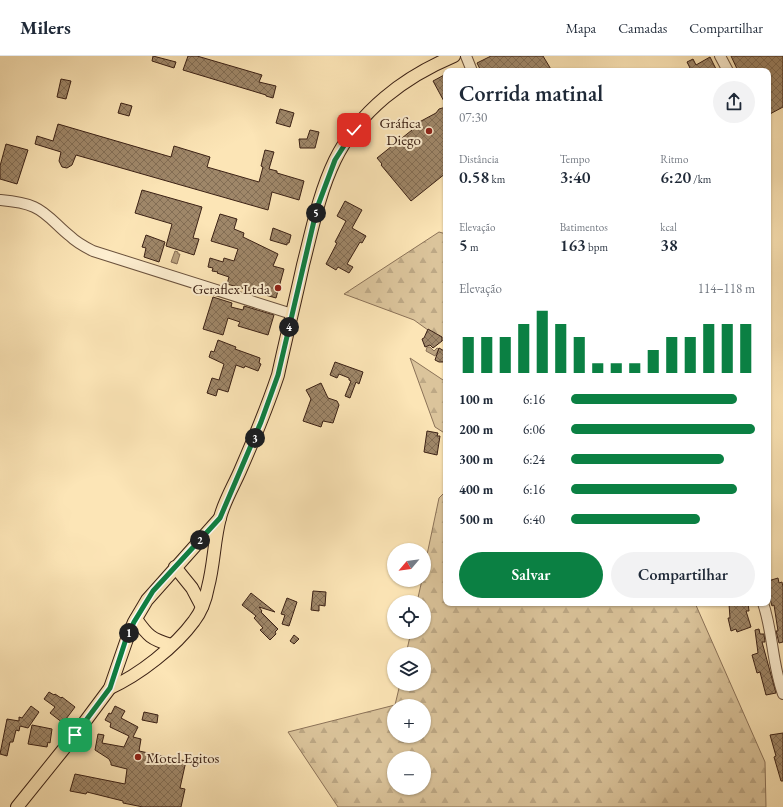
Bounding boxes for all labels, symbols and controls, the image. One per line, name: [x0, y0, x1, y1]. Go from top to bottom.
text: Milers: [20, 15, 71, 40]
text: Mapa: [566, 19, 596, 37]
text: Camadas: [618, 19, 667, 37]
text: Compartilhar: [689, 19, 763, 37]
text: Corrida matinal: [459, 79, 603, 108]
button: share: [713, 81, 755, 123]
text: 07:30: [459, 109, 487, 126]
pin: [337, 113, 371, 147]
place label: Gráfica Diego: [379, 113, 421, 149]
icon: check: [343, 119, 365, 141]
marker: Gráfica Diego: [424, 126, 434, 136]
text: Distância: [459, 152, 499, 166]
text: Tempo: [560, 152, 590, 166]
text: Ritmo: [660, 152, 688, 166]
text: 0.58: [459, 166, 489, 188]
text: 3:40: [560, 166, 590, 188]
text: 6:20: [660, 166, 691, 188]
text: km: [489, 172, 505, 186]
text: /km: [691, 172, 711, 186]
pin: 5: [306, 203, 326, 223]
text: 5: [313, 206, 319, 220]
text: Elevação: [459, 220, 495, 234]
text: Batimentos: [560, 220, 608, 234]
text: kcal: [660, 220, 677, 234]
text: 5: [459, 234, 468, 256]
text: 163: [560, 234, 586, 256]
text: 38: [660, 234, 678, 256]
text: m: [468, 240, 479, 254]
text: bpm: [586, 240, 608, 254]
place label: Geraflex Ltda: [193, 279, 270, 298]
text: Elevação: [459, 280, 502, 297]
text: 114–118 m: [698, 280, 755, 297]
marker: Geraflex Ltda: [273, 283, 283, 293]
pin: 4: [279, 317, 299, 337]
text: 4: [286, 320, 292, 334]
text: 100 m: [459, 391, 493, 408]
text: 6:16: [523, 391, 545, 408]
text: 200 m: [459, 421, 493, 438]
text: 6:06: [523, 421, 545, 438]
pin: 3: [245, 428, 265, 448]
text: 3: [252, 431, 258, 445]
text: 300 m: [459, 451, 493, 468]
text: 6:24: [523, 451, 545, 468]
text: 400 m: [459, 481, 493, 498]
text: 6:16: [523, 481, 545, 498]
text: 500 m: [459, 511, 493, 528]
text: 6:40: [523, 511, 545, 528]
pin: 2: [190, 530, 210, 550]
text: 2: [197, 533, 203, 547]
north arrow: [387, 543, 431, 587]
map controls: [387, 543, 431, 795]
button: Salvar: [459, 552, 603, 598]
button: Compartilhar: [611, 552, 755, 598]
button: locate: [387, 595, 431, 639]
pin: 1: [119, 623, 139, 643]
text: 1: [126, 626, 132, 640]
button: layers: [387, 647, 431, 691]
button: +: [387, 699, 431, 743]
pin: [58, 718, 92, 752]
icon: arrive: [64, 724, 86, 746]
place label: Motel Egitos: [146, 748, 220, 767]
button: −: [387, 751, 431, 795]
marker: Motel Egitos: [133, 752, 143, 762]

